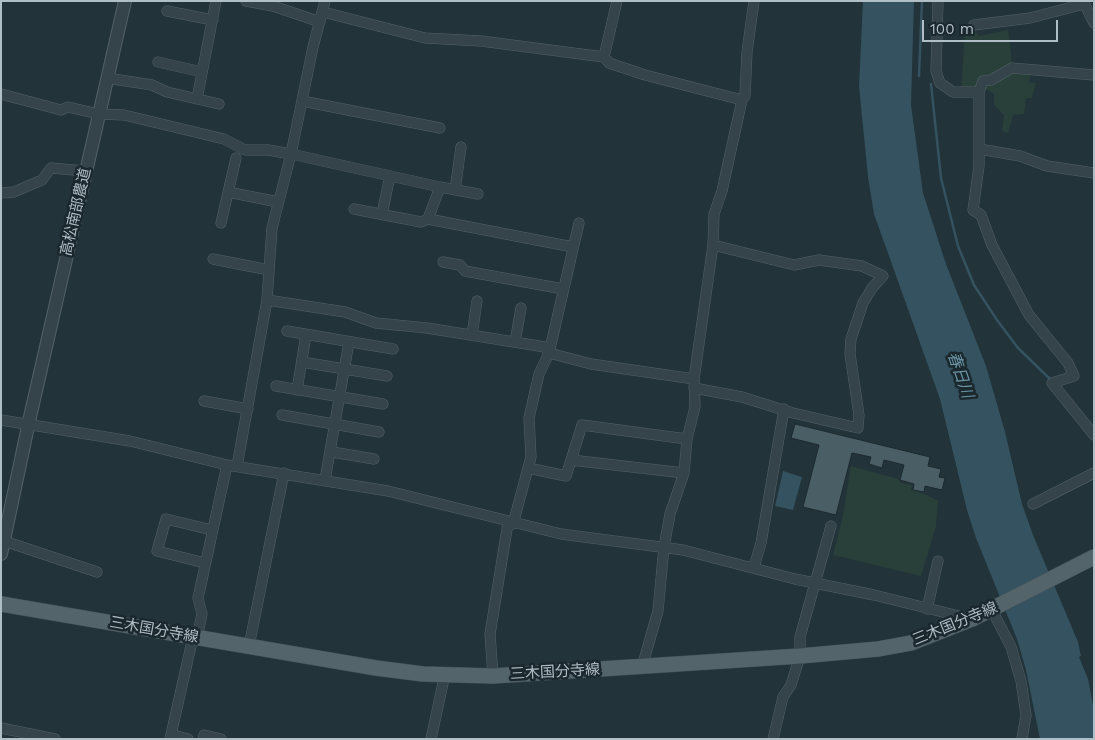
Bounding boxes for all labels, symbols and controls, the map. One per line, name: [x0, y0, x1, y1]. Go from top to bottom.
scale bar: [925, 10, 1061, 42]
text: 100 m: [930, 20, 974, 38]
street label: 高松南部農道: [57, 166, 95, 258]
water label: 春日川: [943, 349, 977, 401]
street label: 三木国分寺線: [910, 599, 1000, 649]
street label: 三木国分寺線: [108, 613, 200, 647]
street label: 三木国分寺線: [510, 661, 600, 683]

